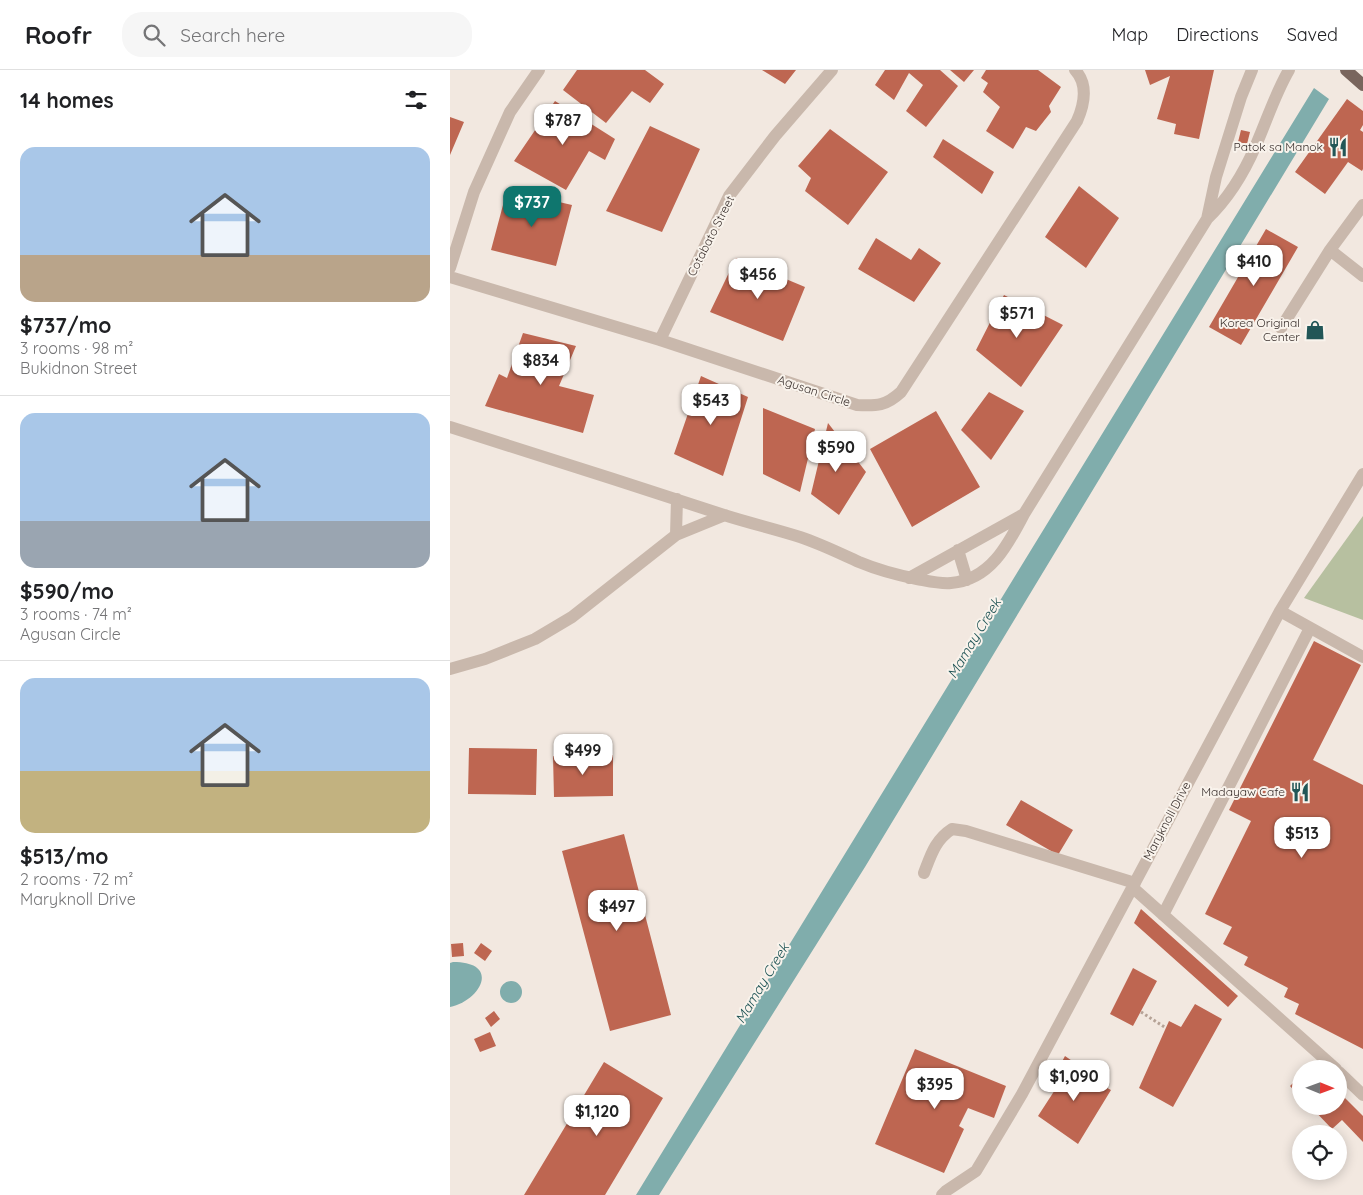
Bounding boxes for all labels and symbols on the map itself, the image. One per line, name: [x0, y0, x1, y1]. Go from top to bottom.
pin: $787: [533, 104, 593, 146]
restaurant icon: Patok sa Manok: [1327, 136, 1349, 158]
place label: Patok sa Manok: [1234, 139, 1323, 154]
pin: $737: [502, 186, 562, 228]
street label: Cotabato Street: [684, 193, 737, 279]
pin: $410: [1224, 244, 1284, 287]
pin: $456: [728, 258, 788, 300]
pin: $571: [987, 296, 1047, 339]
place label: Korea Original Center: [1220, 315, 1300, 344]
shop icon: Korea Original Center: [1304, 319, 1326, 341]
pin: $834: [511, 344, 571, 386]
street label: Agusan Circle: [776, 372, 853, 409]
pin: $543: [681, 384, 741, 426]
pin: $590: [806, 430, 866, 473]
water label: Mamay Creek: [943, 593, 1006, 681]
pin: $499: [553, 734, 613, 776]
street label: Maryknoll Drive: [1140, 779, 1194, 863]
restaurant icon: Madayaw Cafe: [1289, 781, 1311, 803]
place label: Madayaw Cafe: [1201, 784, 1285, 799]
pin: $513: [1272, 816, 1332, 859]
pin: $497: [587, 890, 647, 932]
water label: Mamay Creek: [731, 938, 794, 1026]
pin: $1,090: [1033, 1060, 1115, 1102]
north arrow: [1292, 1060, 1348, 1115]
pin: $395: [905, 1068, 965, 1110]
pin: $1,120: [556, 1094, 638, 1137]

